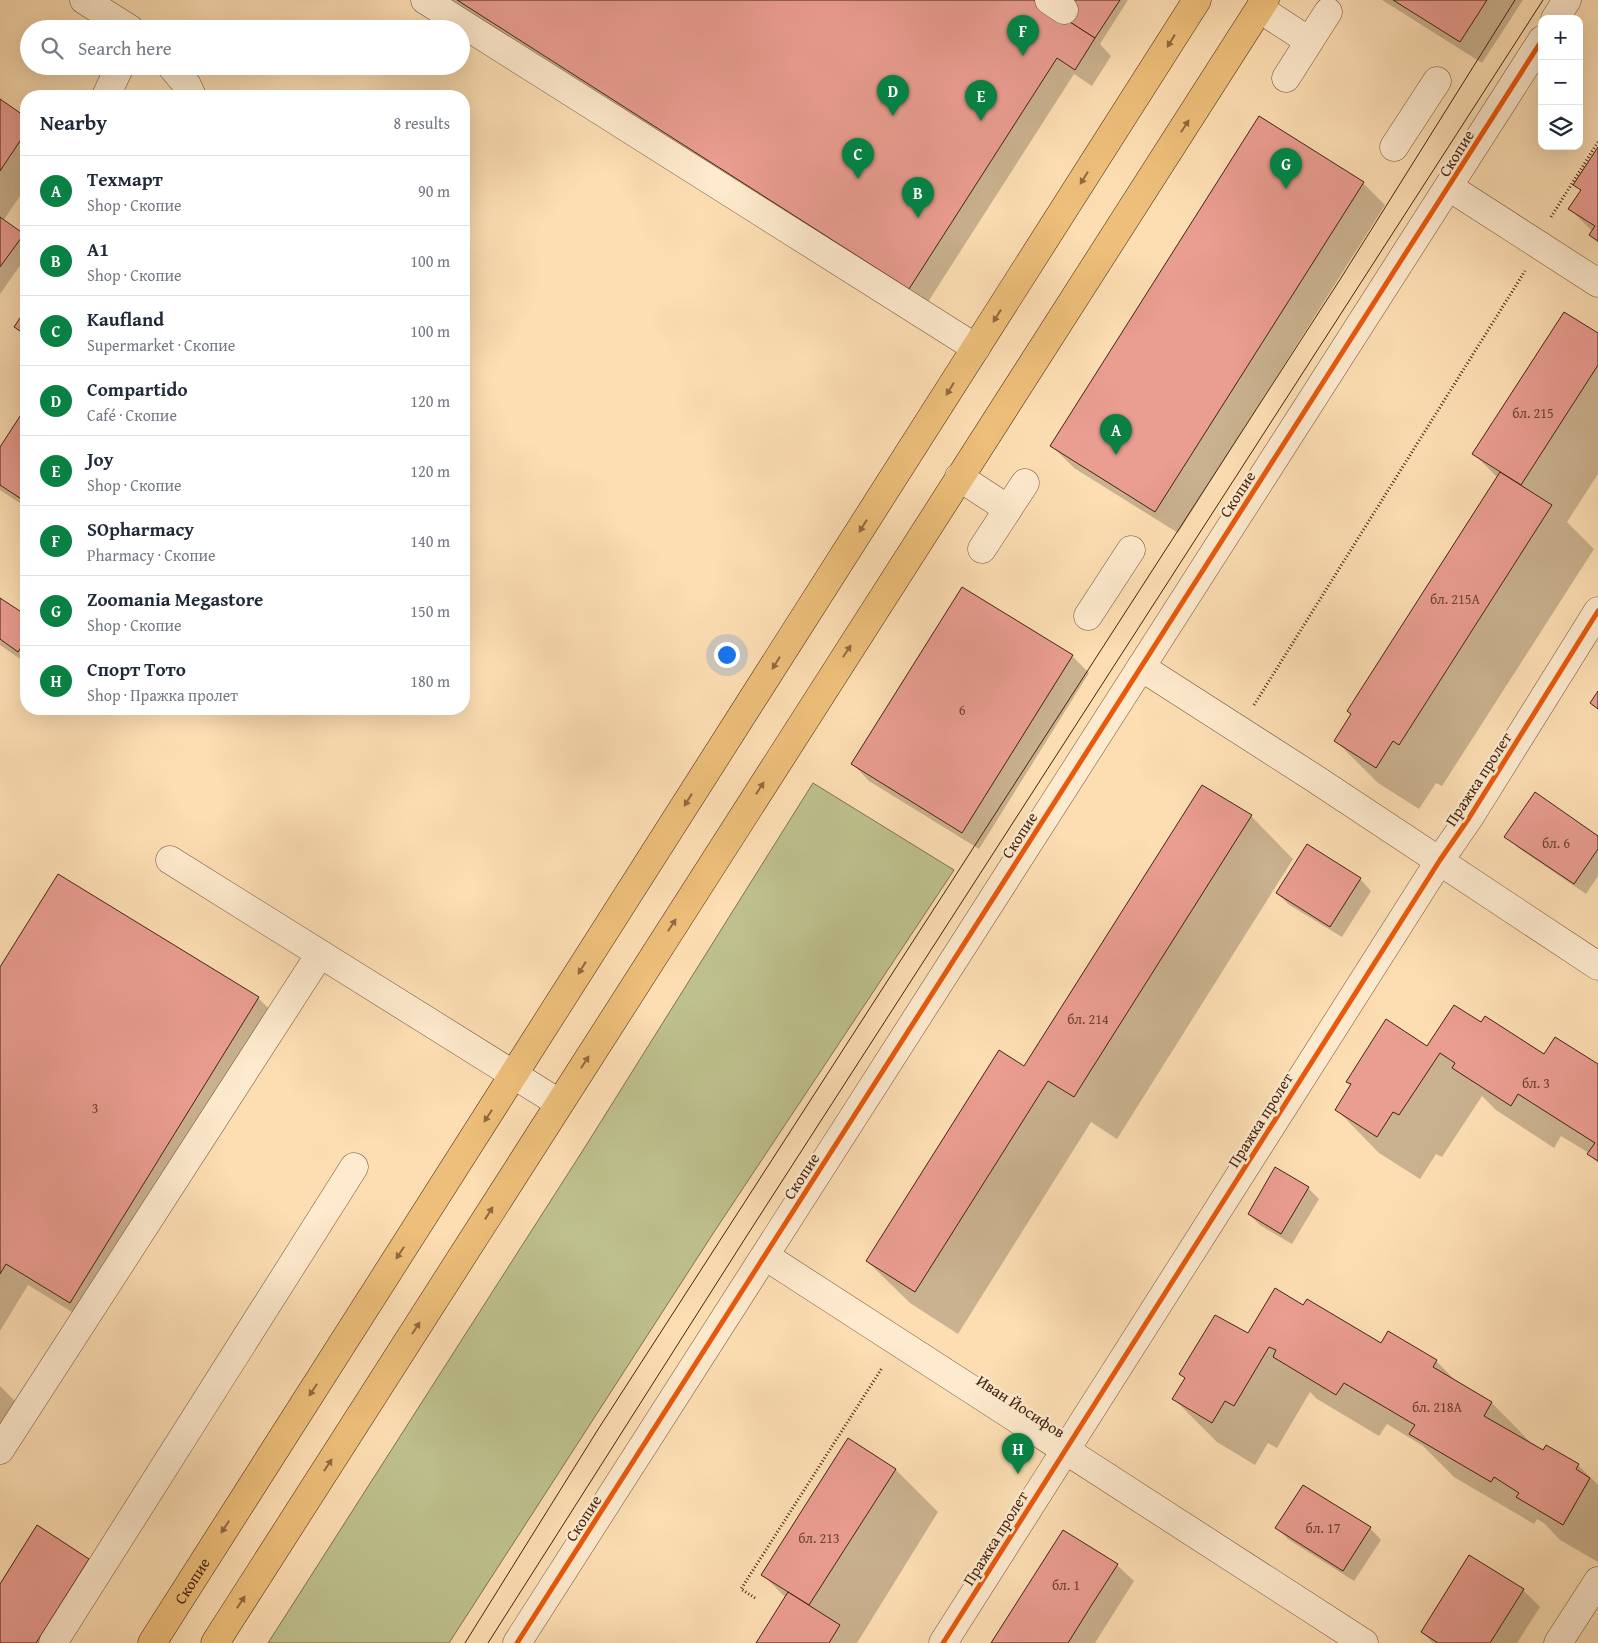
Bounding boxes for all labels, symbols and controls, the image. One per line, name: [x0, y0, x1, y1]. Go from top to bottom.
pin: F: [1007, 15, 1039, 56]
map controls: [1538, 15, 1583, 150]
button: +: [1538, 15, 1583, 60]
search box: [20, 20, 470, 75]
icon: search: [38, 34, 66, 62]
text: Search here: [78, 34, 172, 62]
one-way arrow: [1166, 35, 1176, 48]
button: −: [1538, 60, 1583, 105]
pin: D: [877, 75, 909, 116]
pin: E: [965, 80, 997, 121]
button: layers: [1538, 105, 1583, 150]
text: Nearby: [40, 107, 107, 138]
text: 8 results: [393, 111, 450, 135]
one-way arrow: [1180, 119, 1189, 132]
street label: Скопие: [1432, 125, 1480, 181]
pin: C: [842, 138, 874, 179]
pin: G: [1270, 148, 1302, 189]
text: Техмарт: [87, 165, 163, 193]
one-way arrow: [1079, 172, 1089, 185]
pin: B: [902, 177, 934, 218]
text: A: [51, 179, 61, 203]
text: 90 m: [418, 179, 450, 203]
text: Shop · Скопие: [87, 193, 182, 217]
text: A1: [87, 235, 109, 263]
text: B: [51, 249, 61, 273]
text: 100 m: [410, 249, 450, 273]
text: Shop · Скопие: [87, 263, 182, 287]
text: Kaufland: [87, 305, 164, 333]
one-way arrow: [992, 309, 1002, 322]
text: C: [51, 319, 61, 343]
text: 100 m: [410, 319, 450, 343]
text: Supermarket · Скопие: [87, 333, 235, 357]
text: Compartido: [87, 375, 188, 403]
one-way arrow: [946, 383, 955, 396]
text: D: [51, 389, 61, 413]
text: 120 m: [410, 389, 450, 413]
text: Café · Скопие: [87, 403, 177, 427]
house number: бл. 215: [1512, 403, 1554, 423]
pin: A: [1100, 414, 1132, 455]
text: Joy: [87, 445, 113, 473]
text: E: [52, 459, 60, 483]
text: 120 m: [410, 459, 450, 483]
street label: Скопие: [1213, 466, 1261, 522]
text: Shop · Скопие: [87, 473, 182, 497]
text: SOpharmacy: [87, 515, 194, 543]
one-way arrow: [858, 520, 868, 533]
text: F: [52, 529, 60, 553]
text: 140 m: [410, 529, 450, 553]
text: Pharmacy · Скопие: [87, 543, 215, 567]
text: Zoomania Megastore: [87, 585, 263, 613]
house number: бл. 215А: [1430, 589, 1481, 609]
text: G: [51, 599, 61, 623]
text: 150 m: [410, 599, 450, 623]
text: Shop · Скопие: [87, 613, 182, 637]
your location: [714, 642, 740, 668]
one-way arrow: [843, 645, 852, 658]
text: Спорт Тото: [87, 655, 186, 683]
one-way arrow: [771, 657, 780, 670]
text: H: [50, 669, 62, 693]
text: 180 m: [410, 669, 450, 693]
text: Shop · Пражка пролет: [87, 683, 238, 707]
house number: 6: [959, 700, 966, 720]
street label: Пражка пролет: [1439, 727, 1518, 831]
one-way arrow: [755, 782, 765, 795]
one-way arrow: [684, 794, 693, 807]
street label: Скопие: [995, 807, 1043, 863]
house number: бл. 6: [1542, 833, 1570, 853]
one-way arrow: [668, 919, 677, 932]
one-way arrow: [577, 961, 587, 974]
house number: бл. 214: [1067, 1009, 1109, 1029]
one-way arrow: [580, 1056, 590, 1069]
street label: Пражка пролет: [1221, 1068, 1299, 1172]
house number: бл. 3: [1522, 1073, 1550, 1093]
house number: 3: [92, 1098, 98, 1118]
one-way arrow: [483, 1110, 492, 1123]
street label: Скопие: [777, 1148, 825, 1204]
one-way arrow: [485, 1206, 494, 1219]
one-way arrow: [396, 1247, 405, 1260]
one-way arrow: [411, 1321, 421, 1335]
street label: Иван Йосифов: [972, 1368, 1070, 1444]
one-way arrow: [308, 1384, 318, 1397]
house number: бл. 218А: [1412, 1397, 1463, 1417]
pin: H: [1002, 1433, 1034, 1474]
one-way arrow: [324, 1458, 333, 1472]
street label: Пражка пролет: [956, 1486, 1034, 1590]
street label: Скопие: [559, 1490, 607, 1546]
house number: бл. 17: [1306, 1518, 1341, 1538]
one-way arrow: [221, 1521, 230, 1534]
house number: бл. 213: [798, 1528, 840, 1548]
street label: Скопие: [168, 1552, 216, 1609]
house number: бл. 1: [1052, 1575, 1080, 1595]
one-way arrow: [236, 1595, 246, 1609]

